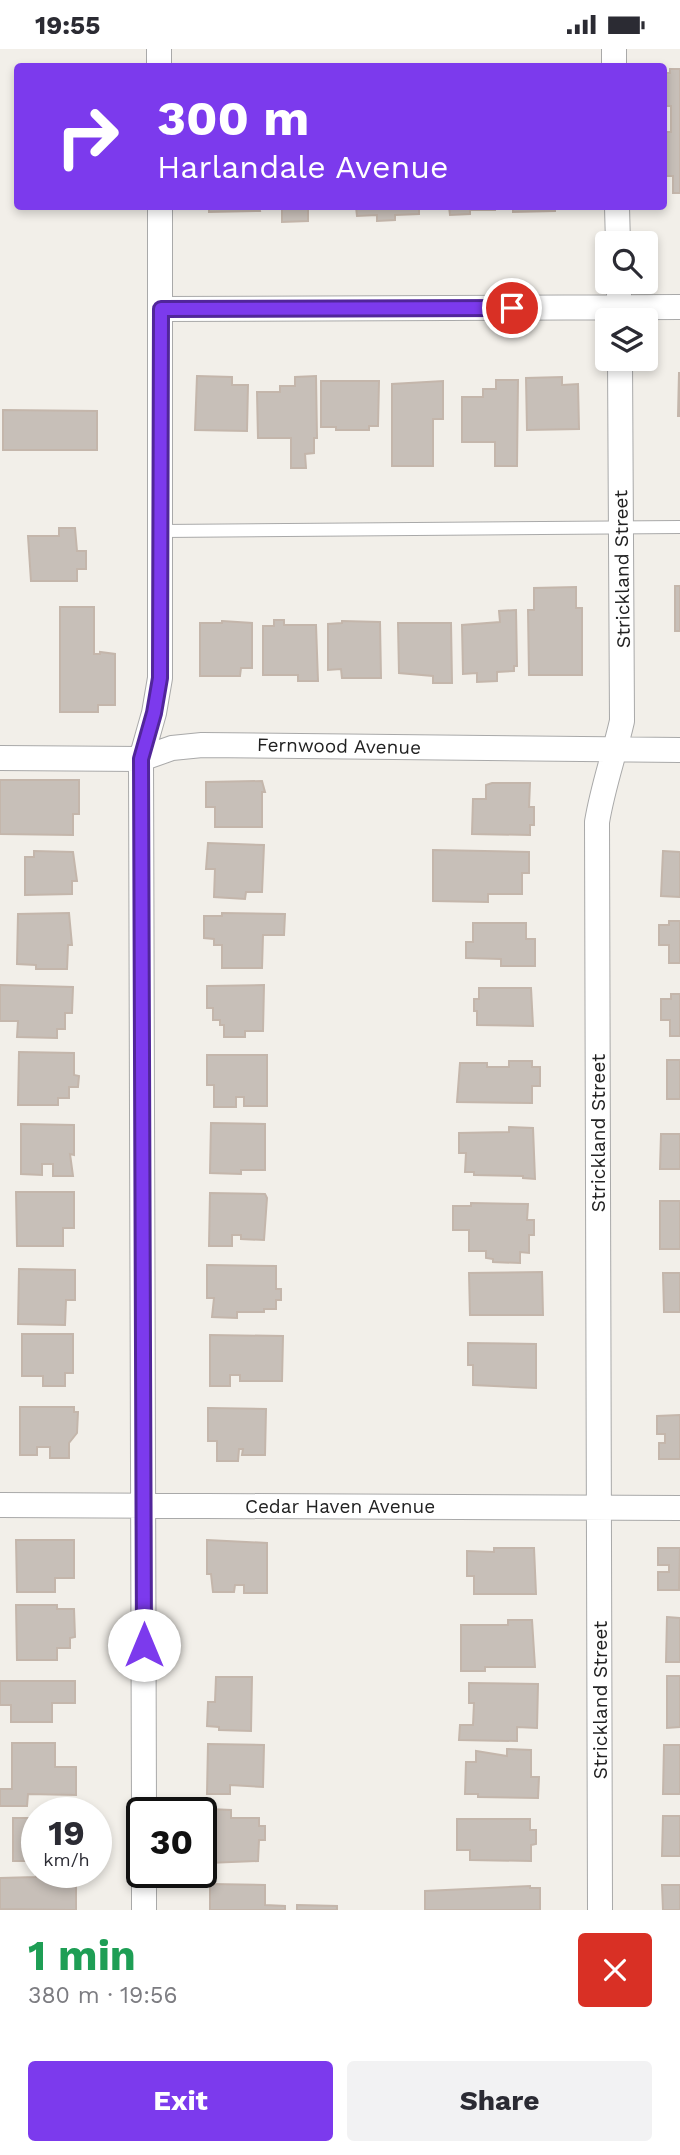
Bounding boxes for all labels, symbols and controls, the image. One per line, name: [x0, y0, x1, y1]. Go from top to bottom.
text: 19:55: [35, 10, 100, 40]
text: 300 m: [157, 89, 309, 147]
icon: right: [42, 91, 133, 182]
text: Harlandale Avenue: [157, 148, 448, 186]
map controls: [595, 231, 658, 371]
button: search: [595, 231, 658, 294]
pin: [482, 278, 542, 338]
icon: arrive: [493, 289, 531, 327]
button: layers: [595, 308, 658, 371]
street label: Strickland Street: [609, 490, 635, 648]
street label: Fernwood Avenue: [257, 733, 421, 759]
street label: Strickland Street: [587, 1054, 610, 1212]
street label: Cedar Haven Avenue: [245, 1495, 435, 1518]
position arrow: [107, 1608, 181, 1682]
street label: Strickland Street: [589, 1621, 612, 1779]
speed limit sign: 30: [126, 1797, 217, 1888]
text: 19: [48, 1812, 85, 1854]
text: km/h: [43, 1849, 90, 1870]
text: 1 min: [28, 1931, 136, 1980]
button: close: [578, 1933, 652, 2007]
text: 380 m · 19:56: [28, 1982, 177, 2009]
button: Exit: [28, 2061, 333, 2141]
button: Share: [347, 2061, 652, 2141]

